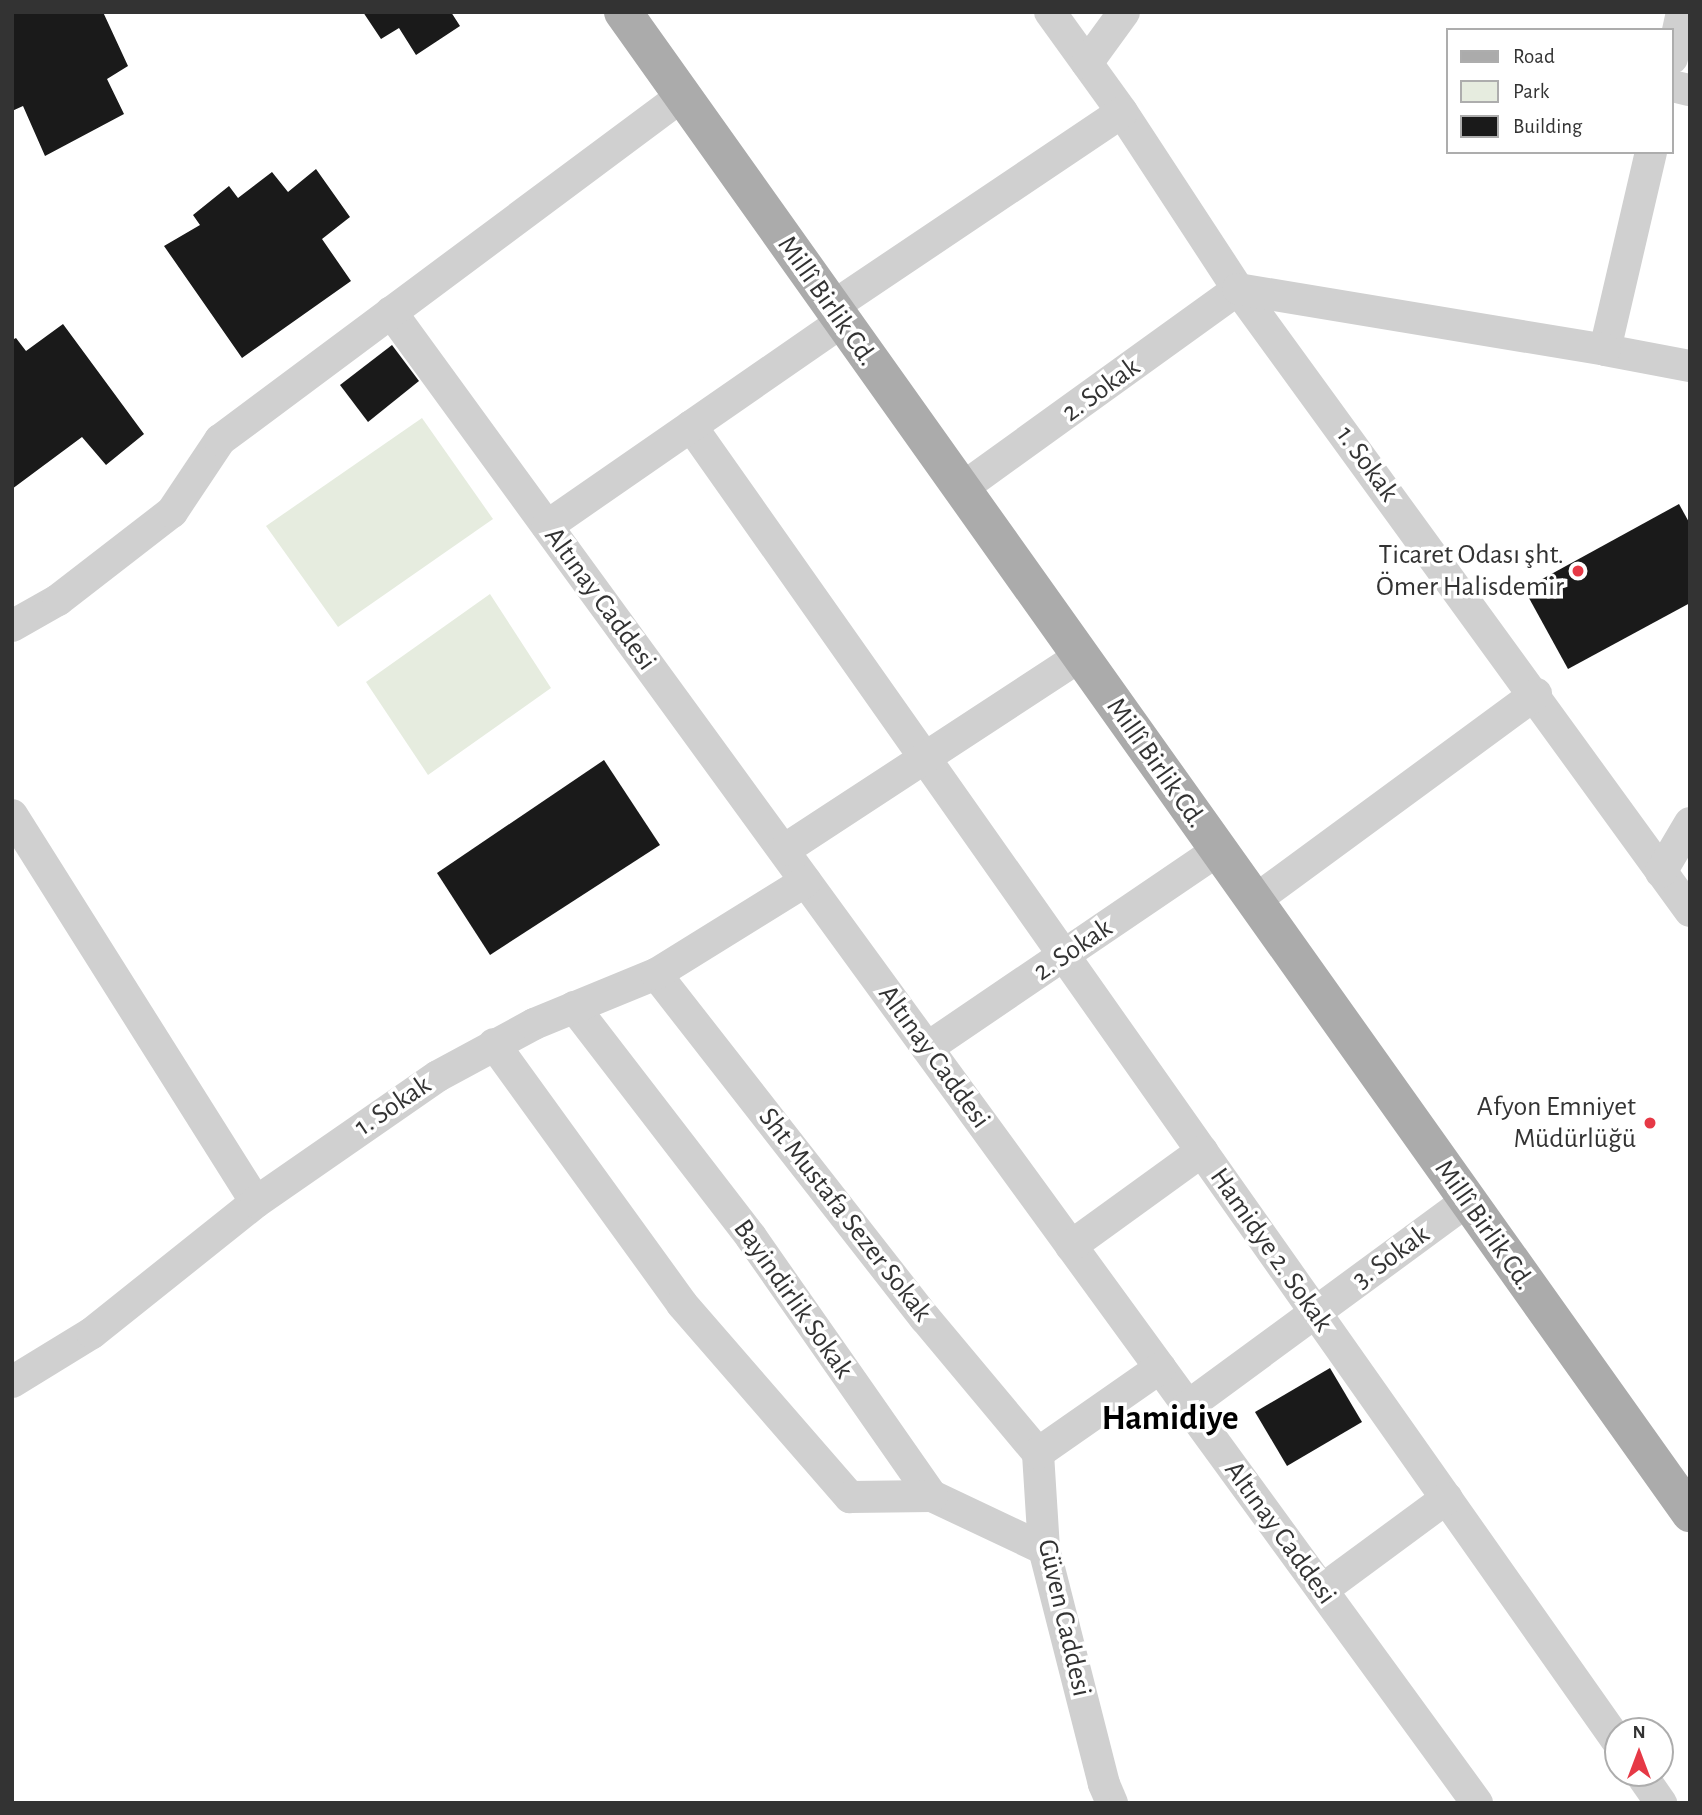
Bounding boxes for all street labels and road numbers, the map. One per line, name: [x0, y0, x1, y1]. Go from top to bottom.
street label: Millî Birlik Cd.: [770, 230, 884, 372]
street label: 2. Sokak: [1055, 351, 1147, 429]
street label: 1. Sokak: [1328, 420, 1406, 508]
street label: Altınay Caddesi: [537, 521, 663, 677]
street label: Millî Birlik Cd.: [1099, 692, 1213, 834]
street label: 2. Sokak: [1027, 911, 1119, 989]
street label: Altınay Caddesi: [871, 979, 997, 1135]
street label: 1. Sokak: [348, 1068, 438, 1144]
street label: Sht Mustafa Sezer Sokak: [751, 1101, 939, 1329]
street label: Millî Birlik Cd.: [1427, 1154, 1541, 1296]
street label: Hamidye 2. Sokak: [1202, 1162, 1340, 1338]
street label: Bayindirlik Sokak: [726, 1213, 860, 1385]
street label: 3. Sokak: [1346, 1218, 1436, 1296]
street label: Altınay Caddesi: [1217, 1455, 1343, 1611]
street label: Güven Caddesi: [1030, 1536, 1098, 1700]

